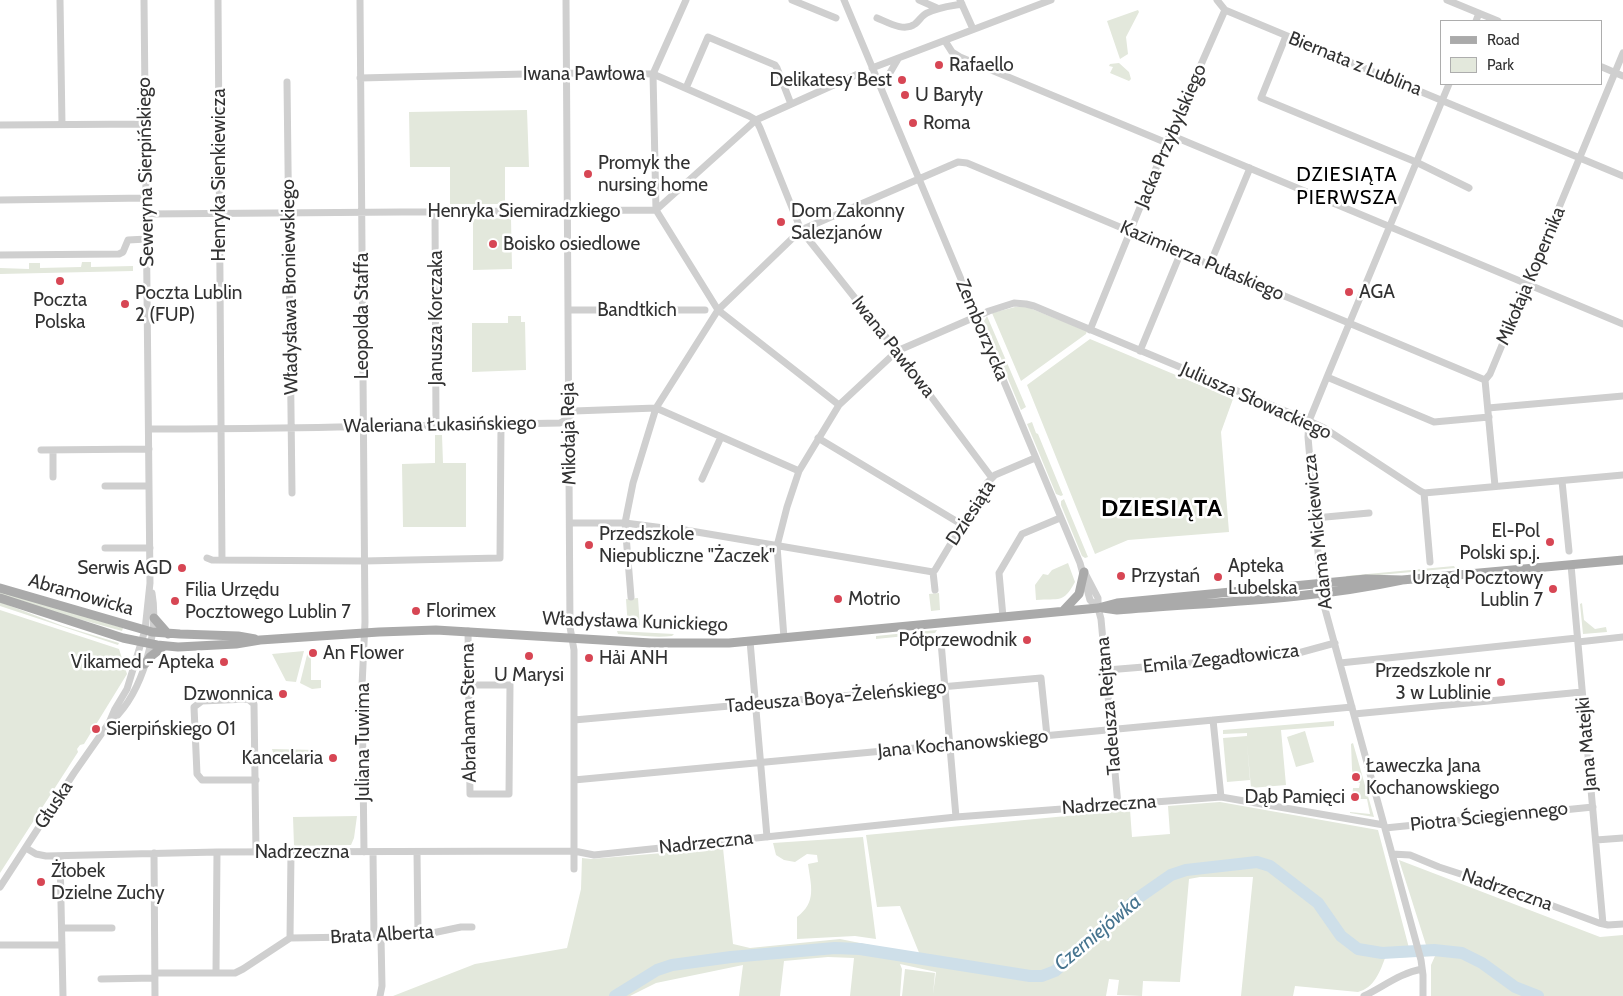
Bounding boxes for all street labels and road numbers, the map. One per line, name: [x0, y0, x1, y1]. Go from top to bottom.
street label: Biernata z Lublina: [1285, 27, 1425, 101]
street label: Jacka Przybylskiego: [1130, 61, 1212, 211]
street label: Iwana Pawłowa: [523, 63, 645, 85]
street label: Seweryna Sierpińskiego: [133, 77, 159, 267]
street label: Henryka Sienkiewicza: [208, 88, 230, 262]
street label: Władysława Broniewskiego: [277, 179, 303, 395]
street label: Henryka Siemiradzkiego: [427, 200, 621, 222]
street label: Mikołaja Kopernika: [1492, 203, 1570, 349]
street label: Kazimierza Pułaskiego: [1117, 216, 1287, 306]
street label: Janusza Korczaka: [425, 250, 447, 386]
street label: Leopolda Staffa: [351, 253, 373, 379]
street label: Zemborzycka: [950, 276, 1014, 384]
street label: Iwana Pawłowa: [846, 292, 940, 402]
street label: Bandtkich: [597, 299, 677, 321]
street label: Juliusza Słowackiego: [1177, 357, 1335, 445]
street label: Mikołaja Reja: [557, 382, 581, 486]
street label: Waleriana Łukasińskiego: [343, 412, 537, 438]
street label: Adama Mickiewicza: [1299, 453, 1337, 611]
street label: Dziesiąta: [942, 476, 1000, 550]
street label: Abramowicka: [26, 569, 136, 621]
street label: Władysława Kunickiego: [542, 607, 728, 637]
street label: Tadeusza Rejtana: [1092, 636, 1126, 776]
street label: Emila Zegadłowicza: [1142, 639, 1300, 679]
street label: Abrahama Sterna: [456, 643, 482, 783]
street label: Tadeusza Boya-Żeleńskiego: [725, 676, 947, 718]
street label: Juliana Tuwima: [352, 683, 374, 801]
street label: Jana Matejki: [1572, 696, 1602, 792]
street label: Jana Kochanowskiego: [877, 725, 1049, 763]
street label: Głuska: [30, 777, 78, 833]
street label: Nadrzeczna: [1061, 790, 1157, 820]
street label: Piotra Ściegiennego: [1409, 797, 1569, 837]
street label: Nadrzeczna: [658, 827, 754, 859]
street label: Nadrzeczna: [255, 841, 349, 863]
street label: Nadrzeczna: [1459, 864, 1555, 916]
street label: Brata Alberta: [330, 921, 434, 949]

